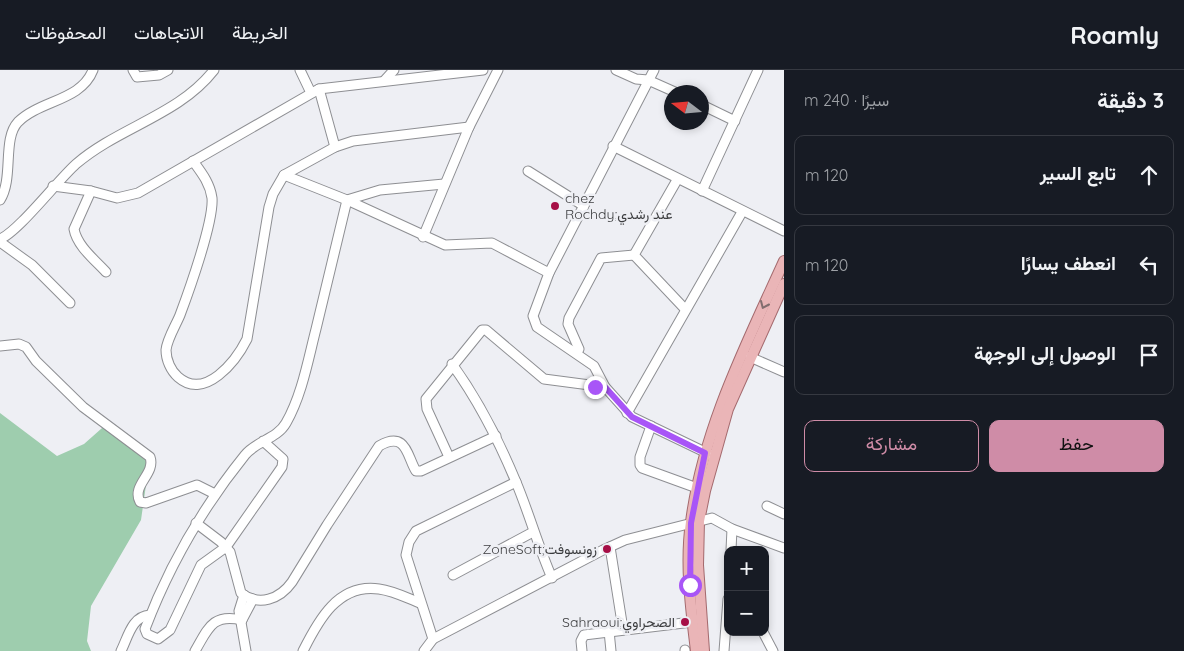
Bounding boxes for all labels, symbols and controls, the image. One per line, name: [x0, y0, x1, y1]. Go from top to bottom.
text: Roamly: [1070, 20, 1159, 50]
text: المحفوظات: [25, 21, 106, 44]
text: الاتجاهات: [134, 21, 204, 44]
text: الخريطة: [232, 21, 288, 44]
north arrow: [664, 85, 709, 130]
text: 3 دقيقة: [1097, 87, 1164, 113]
text: سيرًا · 240 m: [804, 90, 889, 110]
text: تابع السير: [1040, 161, 1116, 185]
icon: ahead: [1135, 161, 1163, 189]
text: 120 m: [805, 165, 848, 185]
place label: chez Rochdy;عند رشدي: [565, 189, 673, 226]
marker: chez Rochdy;عند رشدي: [549, 200, 561, 212]
text: انعطف يسارًا: [1021, 251, 1116, 275]
icon: left: [1135, 251, 1163, 279]
text: 120 m: [805, 255, 848, 275]
one-way arrow: [760, 300, 770, 309]
text: الوصول إلى الوجهة: [974, 341, 1116, 365]
icon: arrive: [1135, 341, 1163, 369]
route end: [584, 376, 607, 399]
button: مشاركة: [804, 420, 979, 472]
button: حفظ: [989, 420, 1164, 472]
place label: ZoneSoft;زونسوفت: [482, 540, 597, 558]
marker: ZoneSoft;زونسوفت: [601, 543, 613, 555]
map controls: [724, 546, 769, 636]
button: +: [724, 546, 769, 591]
route start: [679, 574, 702, 597]
button: −: [724, 591, 769, 636]
place label: Sahraoui;الصحراوي: [562, 613, 675, 634]
marker: Sahraoui;الصحراوي: [679, 616, 691, 628]

